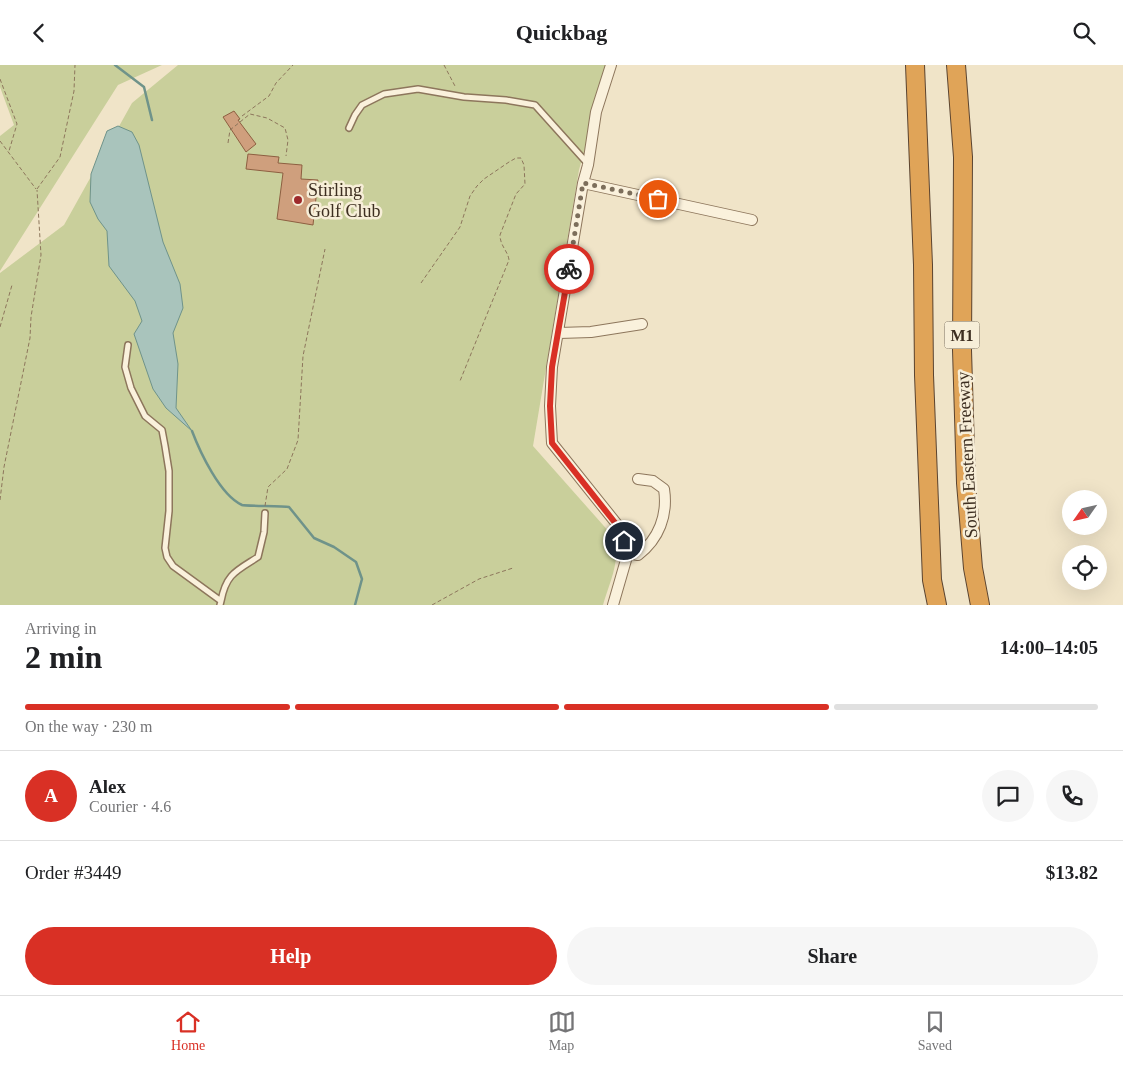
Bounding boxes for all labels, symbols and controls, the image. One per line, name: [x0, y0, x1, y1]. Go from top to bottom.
icon: back: [25, 19, 53, 47]
icon: search: [1070, 19, 1098, 47]
text: Quickbag: [516, 20, 607, 45]
pin: [637, 178, 679, 220]
place label: Stirling Golf Club: [308, 180, 381, 221]
icon: bag: [644, 185, 672, 213]
marker: Stirling Golf Club: [292, 194, 304, 206]
courier: [544, 244, 594, 294]
icon: bike: [555, 255, 583, 283]
road number: M1: [944, 321, 980, 349]
street label: South Eastern Freeway: [953, 371, 981, 539]
north arrow: [1062, 490, 1108, 535]
map controls: [1062, 490, 1107, 590]
pin: [603, 520, 645, 562]
icon: home: [610, 527, 638, 555]
button: locate: [1062, 545, 1107, 590]
text: Arriving in: [25, 620, 97, 637]
text: 14:00–14:05: [1000, 637, 1098, 658]
text: 2 min: [25, 639, 102, 675]
text: On the way · 230 m: [25, 718, 153, 735]
button: chat: [982, 770, 1034, 822]
button: phone: [1046, 770, 1098, 822]
text: Alex: [89, 776, 126, 797]
text: A: [44, 785, 58, 806]
text: Courier · 4.6: [89, 798, 171, 815]
text: Order #3449: [25, 862, 122, 883]
text: $13.82: [1046, 862, 1098, 883]
button: Help: [25, 927, 557, 985]
button: Share: [567, 927, 1098, 985]
tab: Home: [171, 1008, 205, 1054]
tab: Map: [548, 1008, 576, 1054]
tab: Saved: [918, 1008, 952, 1054]

